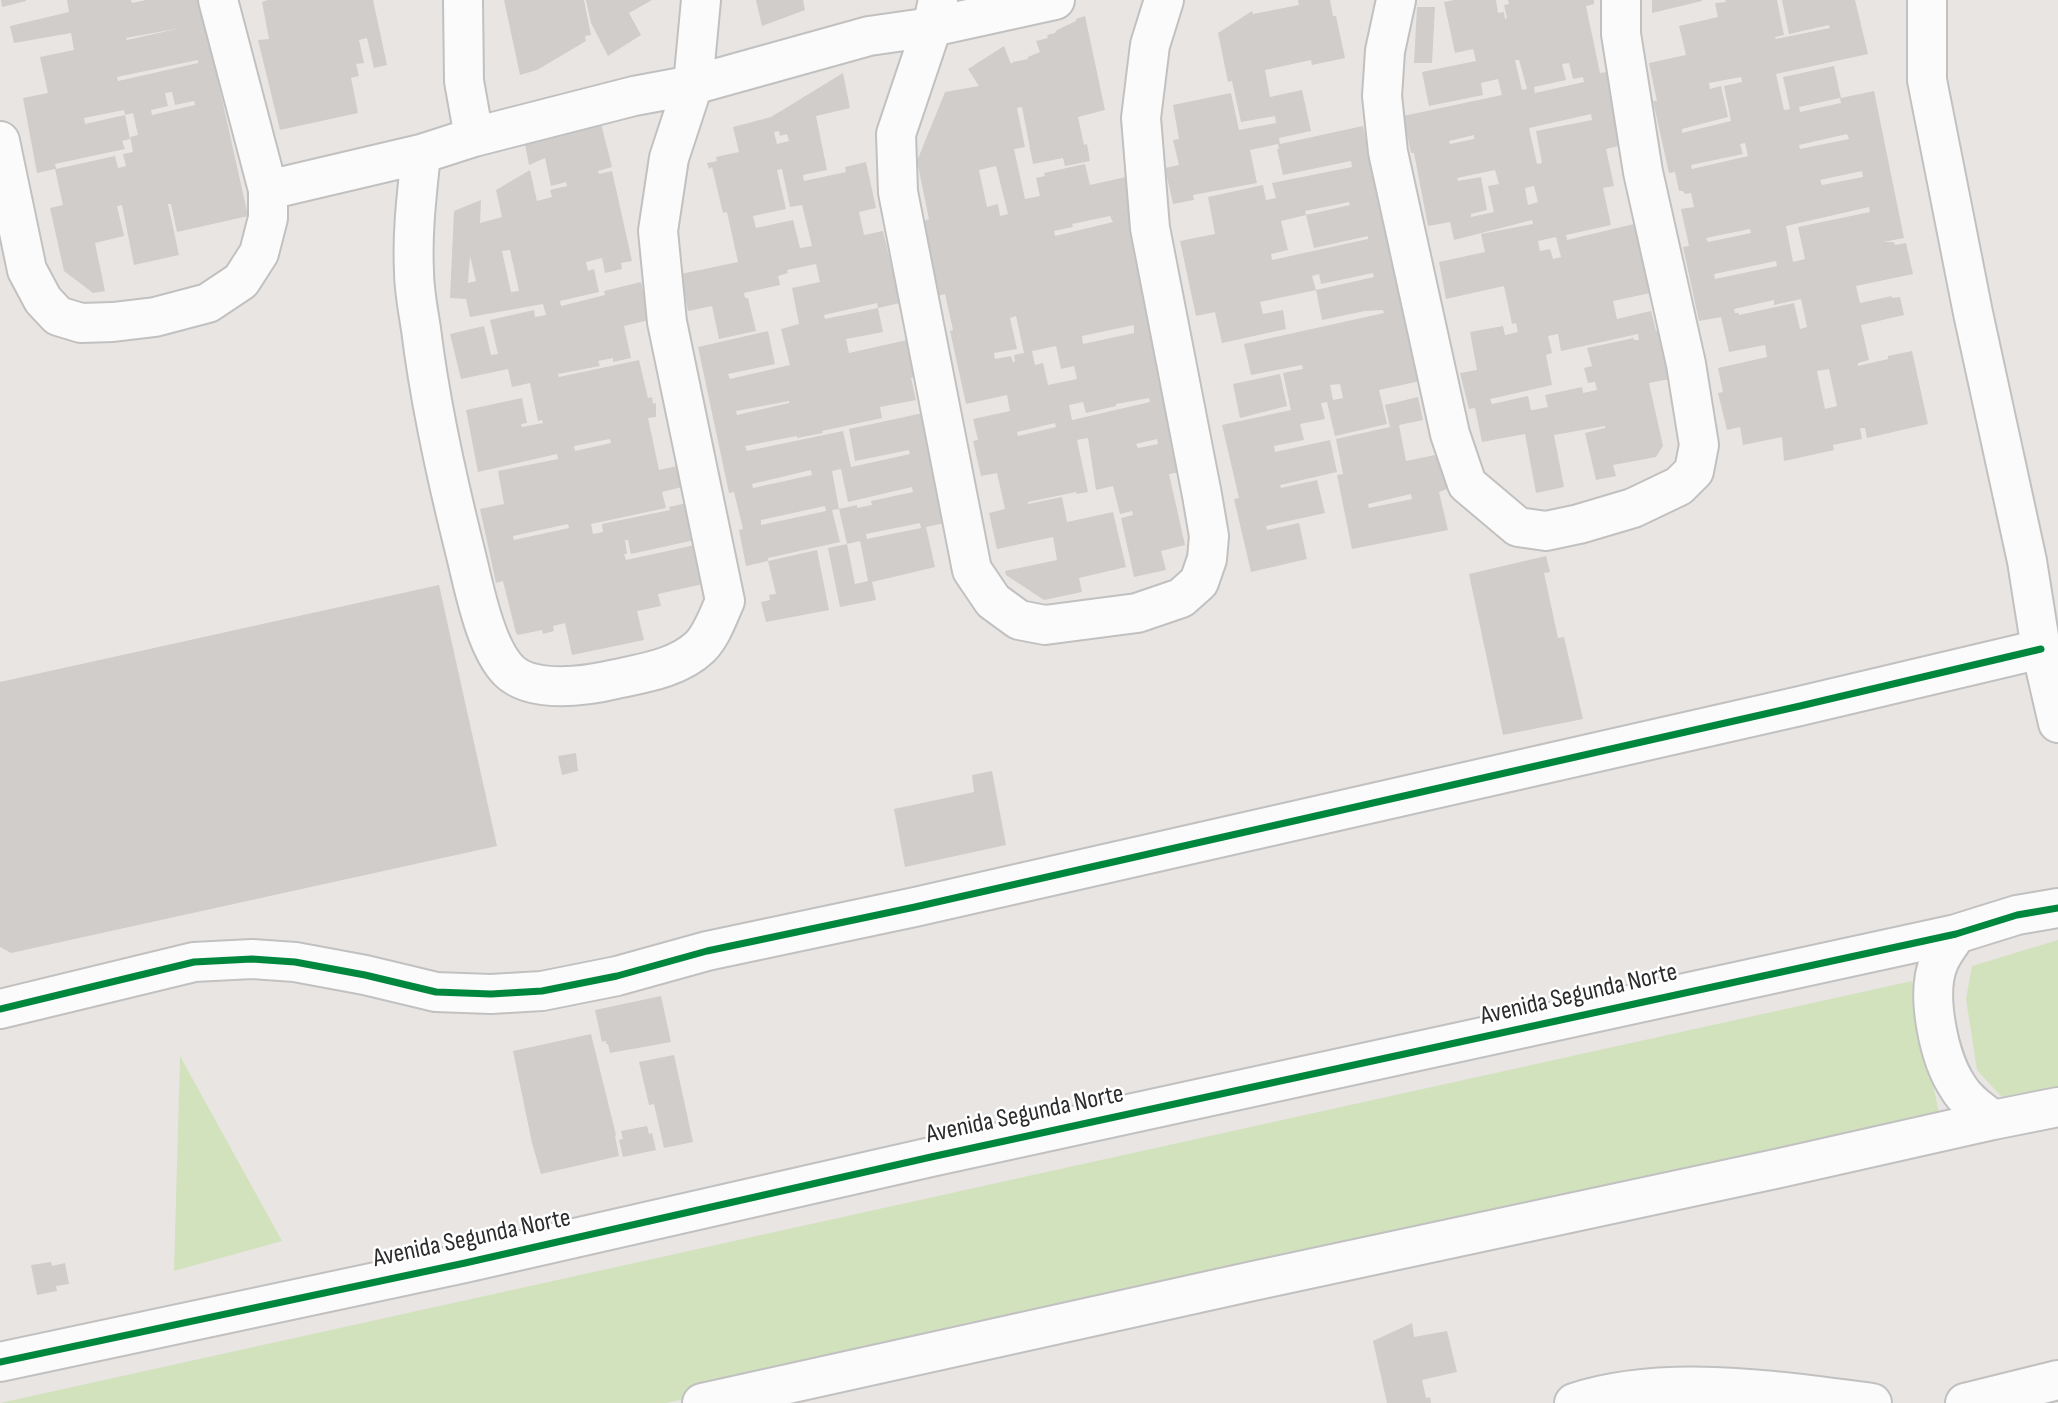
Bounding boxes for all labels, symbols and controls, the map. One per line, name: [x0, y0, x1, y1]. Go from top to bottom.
street label: Avenida Segunda Norte: [1478, 957, 1680, 1033]
street label: Avenida Segunda Norte: [923, 1079, 1127, 1151]
street label: Avenida Segunda Norte: [370, 1203, 574, 1275]

